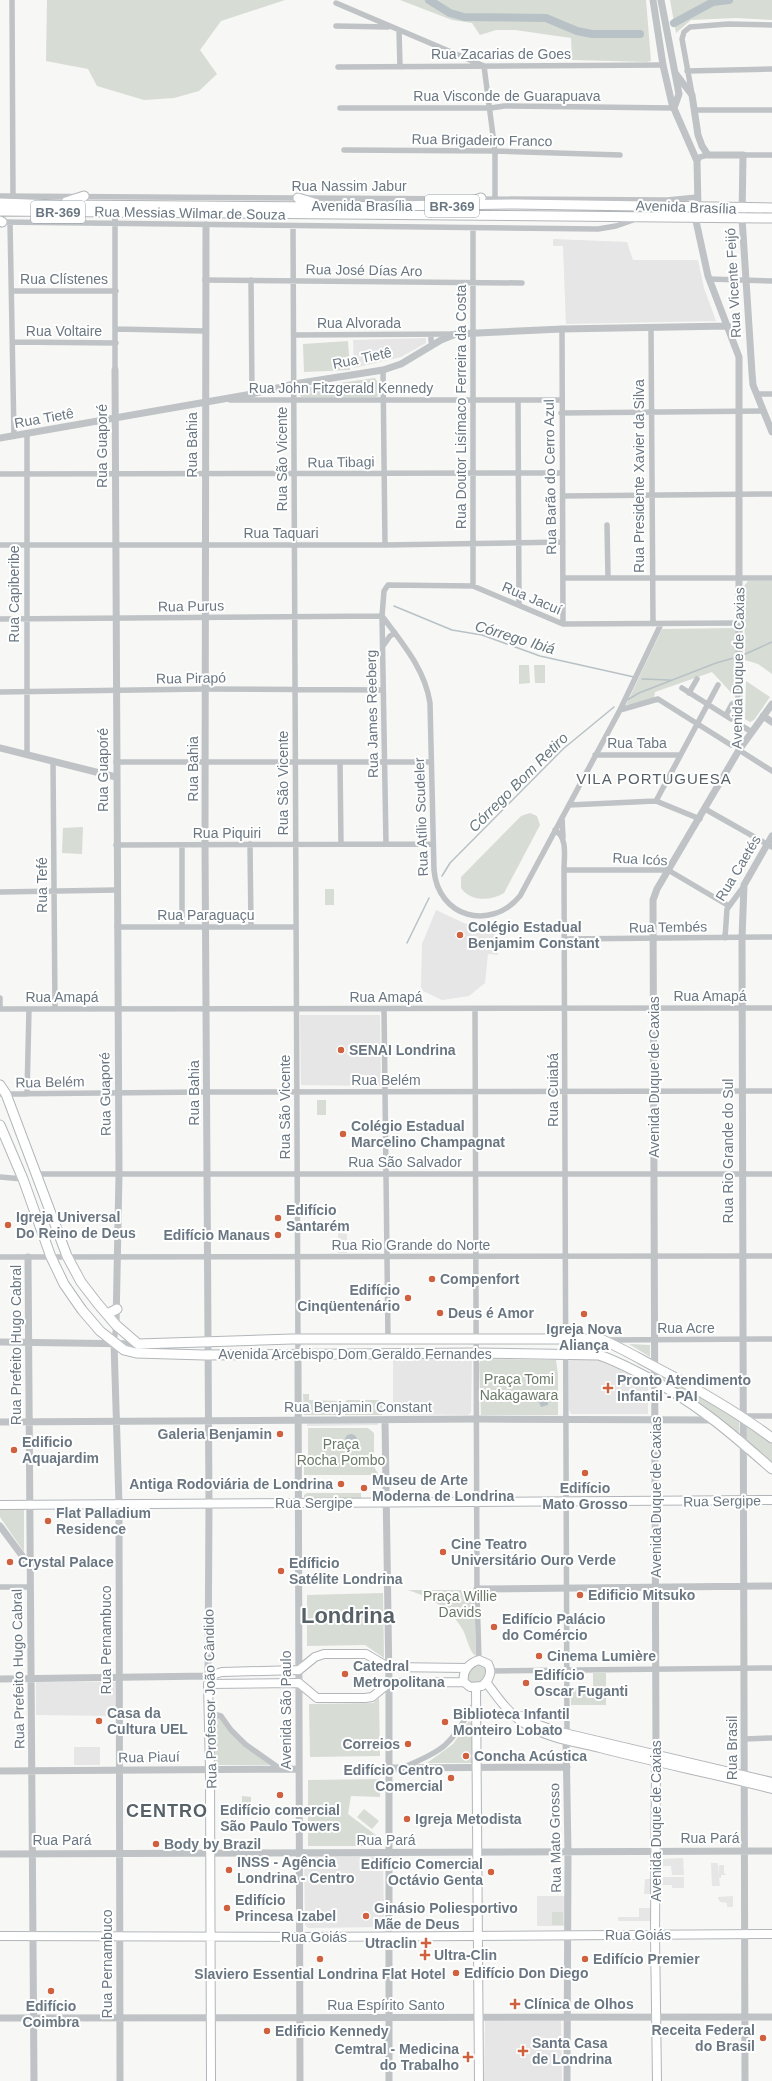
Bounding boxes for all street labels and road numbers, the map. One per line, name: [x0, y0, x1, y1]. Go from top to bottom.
street label: Rua Zacarias de Goes: [431, 46, 571, 62]
street label: Rua Visconde de Guarapuava: [413, 88, 601, 104]
street label: Rua Brigadeiro Franco: [411, 131, 553, 149]
street label: Rua Nassim Jabur: [291, 178, 407, 194]
road number: BR-369: [425, 195, 479, 217]
street label: Avenida Brasília: [635, 197, 737, 217]
street label: Avenida Brasília: [312, 198, 413, 214]
road number: BR-369: [31, 201, 85, 223]
street label: Rua Messias Wilmar de Souza: [94, 203, 286, 223]
street label: Rua Vicente Feijó: [722, 227, 744, 338]
street label: Rua José Días Aro: [306, 261, 423, 279]
street label: Rua Clístenes: [20, 271, 108, 287]
street label: Rua Doutor Lisímaco Ferreira da Costa: [453, 285, 469, 529]
street label: Rua Alvorada: [317, 315, 401, 331]
street label: Rua Voltaire: [26, 323, 102, 339]
street label: Rua Tietê: [331, 344, 393, 372]
street label: Rua Presidente Xavier da Silva: [631, 379, 647, 573]
street label: Rua John Fitzgerald Kennedy: [249, 380, 433, 396]
street label: Rua Barão do Cerro Azul: [541, 399, 559, 555]
street label: Rua Guaporé: [94, 404, 110, 488]
street label: Rua Tietê: [13, 405, 75, 431]
street label: Rua São Vicente: [274, 406, 290, 511]
street label: Rua Bahia: [184, 412, 200, 478]
street label: Rua Tibagi: [307, 453, 375, 471]
street label: Rua Taquari: [243, 525, 319, 541]
street label: Rua Capiberibe: [6, 545, 22, 643]
street label: Rua Jacuí: [500, 578, 564, 618]
street label: Avenida Duque de Caxias: [729, 587, 747, 749]
street label: Rua Purus: [158, 597, 224, 615]
street label: Rua James Reeberg: [363, 650, 381, 778]
street label: Rua Pirapó: [156, 669, 226, 687]
street label: Rua Guaporé: [95, 728, 111, 812]
street label: Rua São Vicente: [275, 730, 291, 835]
street label: Rua Taba: [607, 735, 667, 751]
street label: Rua Bahia: [185, 736, 201, 802]
street label: Rua Atílio Scudeler: [411, 757, 431, 877]
street label: Rua Piquiri: [193, 825, 261, 841]
street label: Rua Caetés: [712, 832, 764, 904]
street label: Rua Icós: [612, 850, 668, 868]
street label: Rua Tefé: [34, 857, 50, 913]
street label: Rua Paraguaçu: [157, 907, 255, 923]
street label: Rua Tembés: [629, 918, 707, 936]
street label: Rua Amapá: [673, 988, 747, 1004]
street label: Rua Amapá: [25, 989, 99, 1005]
street label: Rua Amapá: [349, 989, 423, 1005]
street label: Avenida Duque de Caxias: [646, 996, 662, 1158]
street label: Rua Guaporé: [96, 1052, 114, 1136]
street label: Rua Cuiabá: [545, 1053, 561, 1127]
street label: Rua São Vicente: [277, 1054, 293, 1159]
street label: Rua Bahia: [186, 1060, 202, 1126]
street label: Rua Belém: [351, 1072, 421, 1088]
street label: Rua Belém: [15, 1073, 85, 1091]
street label: Rua Rio Grande do Sul: [720, 1079, 736, 1223]
street label: Rua São Salvador: [348, 1154, 462, 1170]
street label: Rua Rio Grande do Norte: [332, 1237, 491, 1253]
street label: Rua Prefeito Hugo Cabral: [8, 1265, 24, 1425]
street label: Rua Acre: [657, 1320, 715, 1336]
street label: Avenida Arcebispo Dom Geraldo Fernandes: [218, 1346, 492, 1362]
street label: Rua Benjamin Constant: [284, 1399, 432, 1415]
street label: Avenida Duque de Caxias: [648, 1416, 664, 1578]
street label: Rua Sergipe: [683, 1492, 761, 1510]
street label: Rua Sergipe: [275, 1495, 353, 1511]
street label: Rua Pernambuco: [98, 1585, 114, 1694]
street label: Rua Prefeito Hugo Cabral: [9, 1589, 27, 1749]
street label: Rua Professor João Cândido: [200, 1609, 220, 1789]
street label: Avenida São Paulo: [278, 1650, 294, 1769]
street label: Rua Brasil: [724, 1716, 740, 1780]
street label: Avenida Duque de Caxias: [648, 1740, 664, 1902]
street label: Rua Piauí: [118, 1748, 180, 1766]
street label: Rua Mato Grosso: [546, 1783, 564, 1893]
street label: Rua Pará: [680, 1830, 740, 1846]
street label: Rua Pará: [32, 1832, 92, 1848]
street label: Rua Pará: [356, 1832, 416, 1848]
street label: Rua Pernambuco: [99, 1909, 115, 2018]
street label: Rua Goiás: [605, 1927, 671, 1943]
street label: Rua Goiás: [281, 1929, 347, 1945]
street label: Rua Espírito Santo: [327, 1997, 445, 2013]

